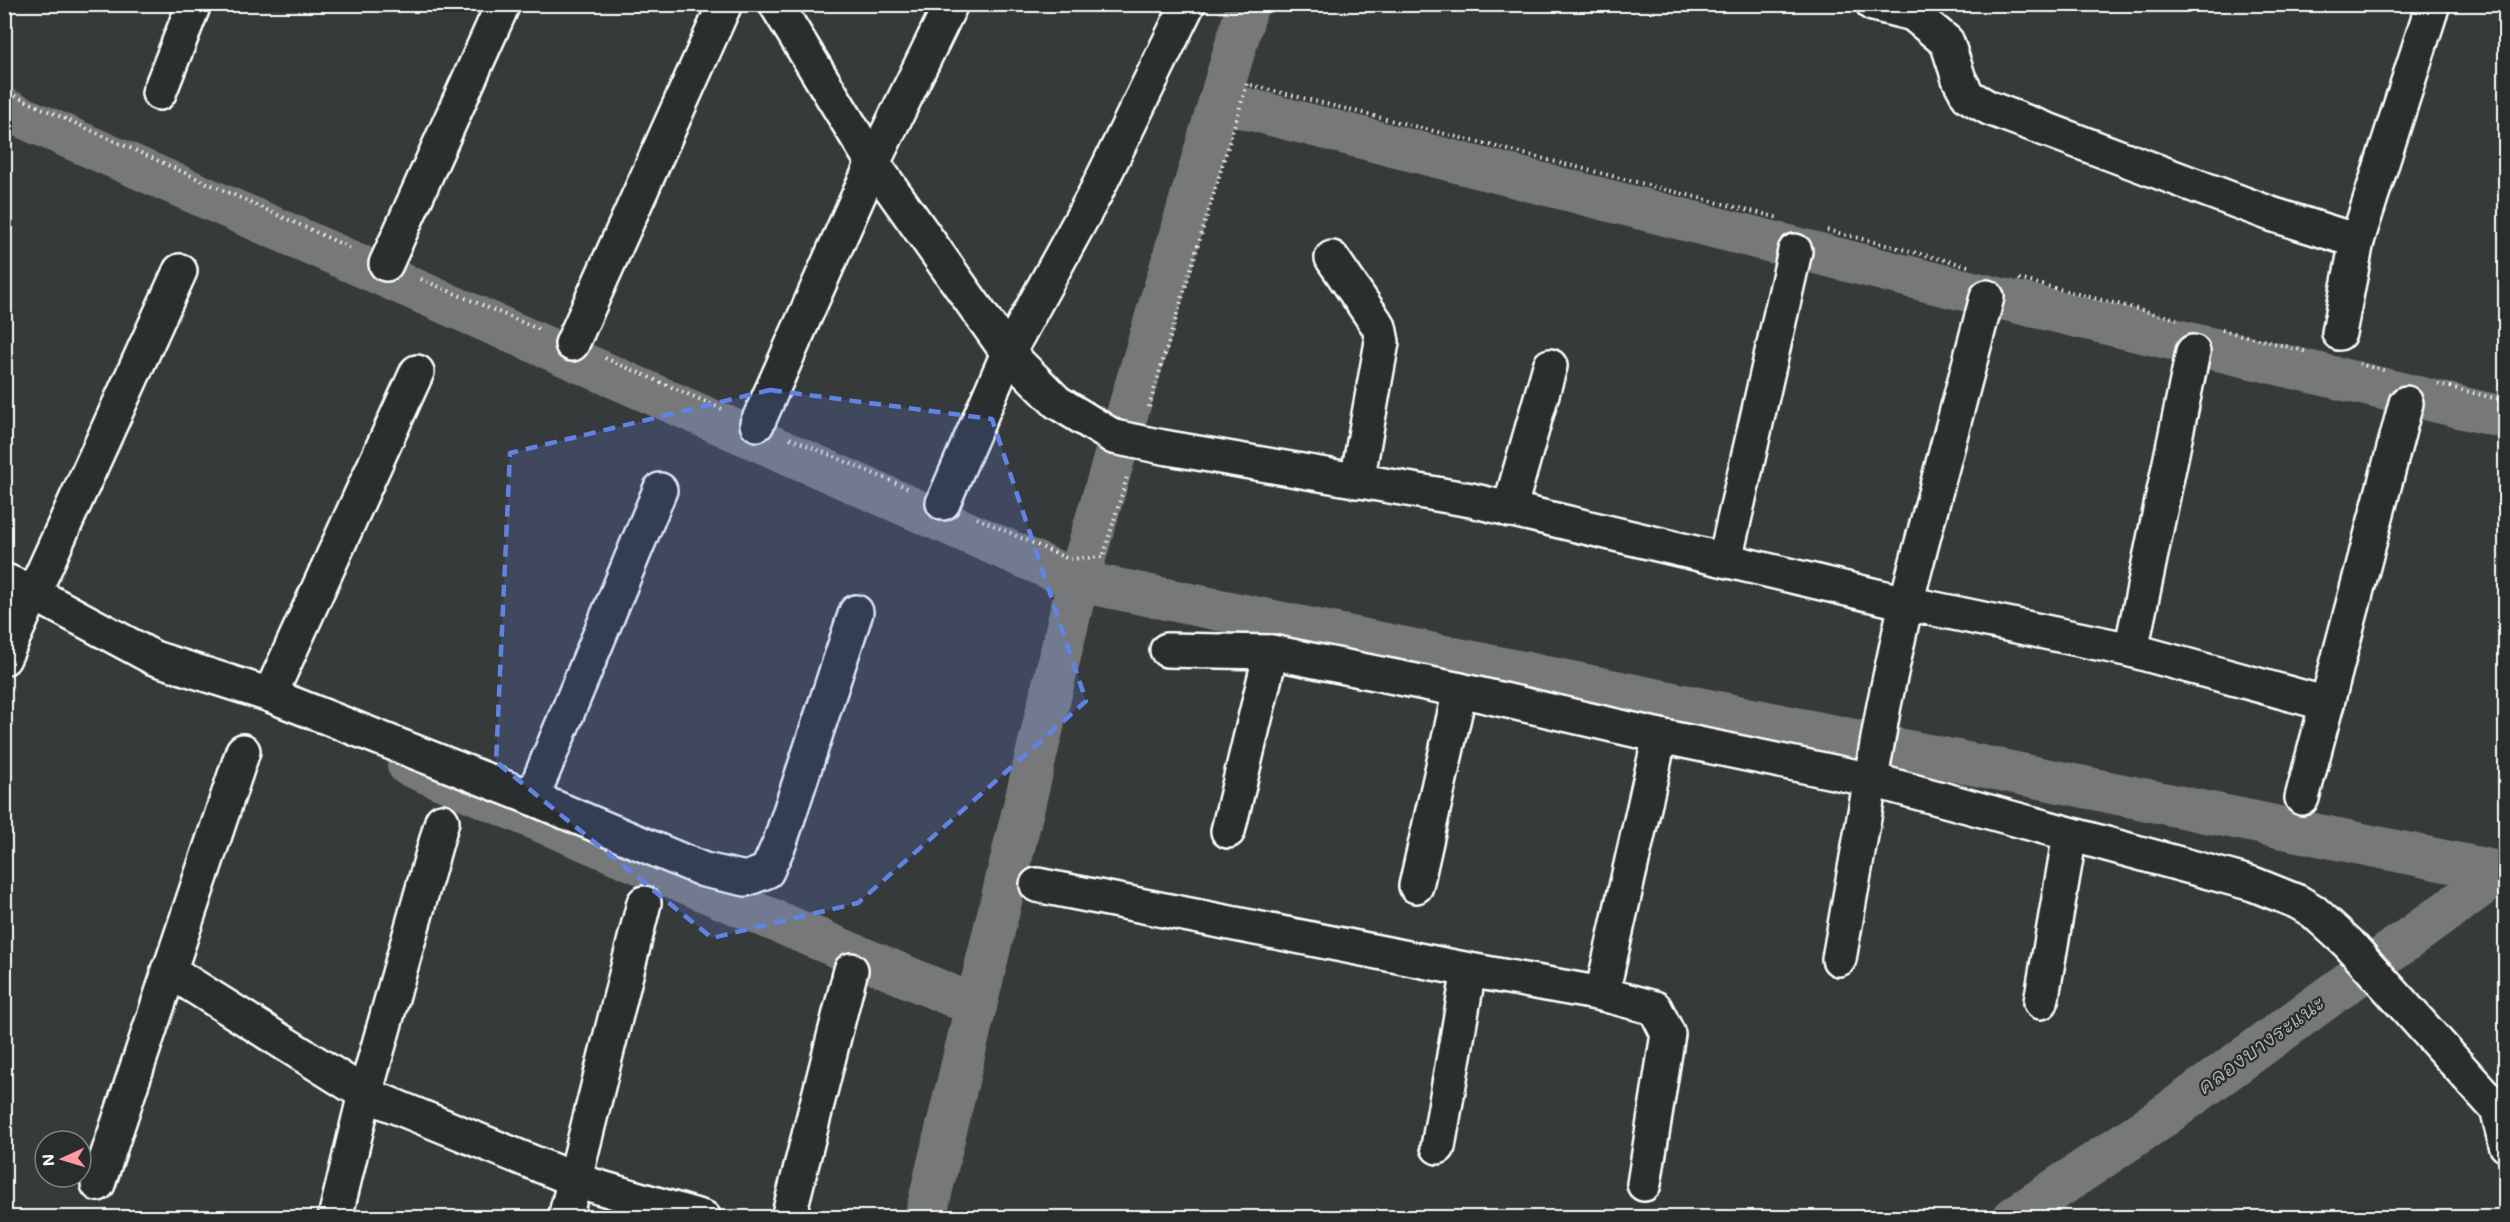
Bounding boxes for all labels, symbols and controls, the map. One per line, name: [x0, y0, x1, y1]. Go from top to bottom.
water label: คลองบางระแนะ: [2192, 989, 2329, 1099]
north arrow: [33, 1129, 93, 1189]
text: N: [37, 1153, 58, 1167]

